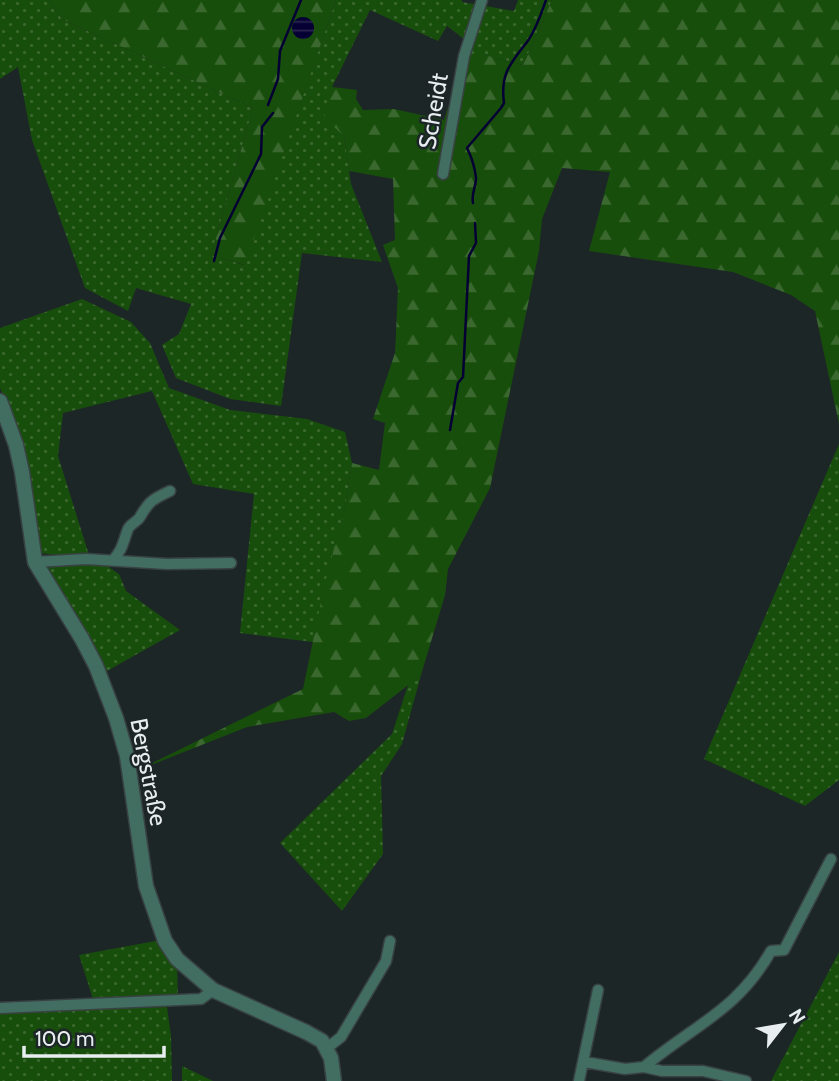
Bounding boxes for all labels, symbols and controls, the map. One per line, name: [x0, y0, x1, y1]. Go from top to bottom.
street label: Scheidt: [412, 71, 454, 151]
street label: Bergstraße: [124, 716, 174, 828]
north arrow: [748, 990, 818, 1060]
text: N: [784, 1005, 810, 1028]
scale bar: [24, 1014, 164, 1058]
text: 100 m: [35, 1026, 94, 1051]

